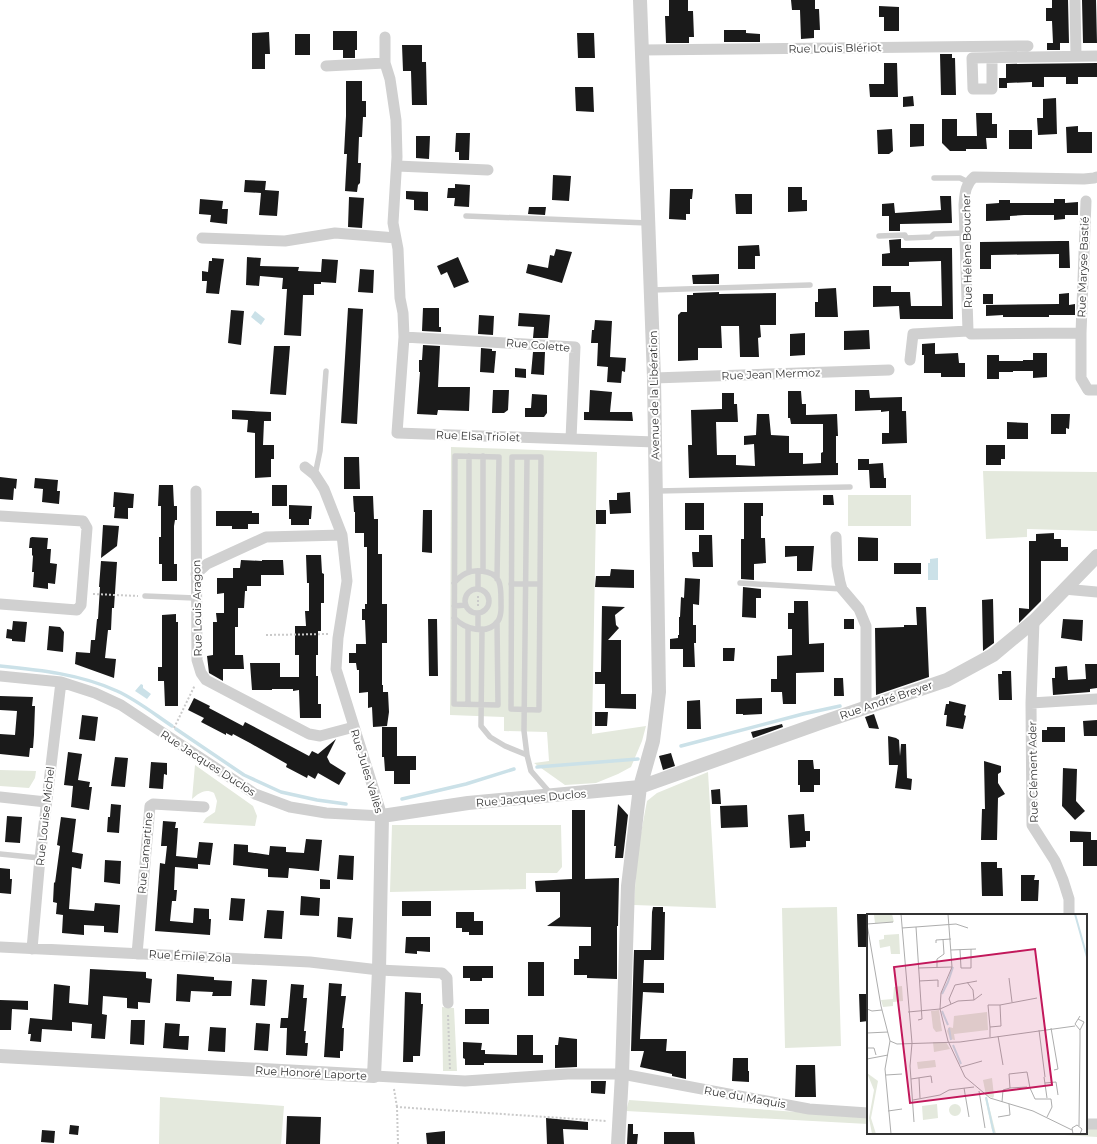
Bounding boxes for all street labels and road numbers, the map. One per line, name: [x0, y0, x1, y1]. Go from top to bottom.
street label: Rue Louis Blériot: [788, 40, 882, 56]
street label: Rue Hélène Boucher: [959, 194, 975, 308]
street label: Rue Maryse Bastié: [1074, 216, 1092, 318]
street label: Avenue de la Libération: [646, 330, 662, 460]
street label: Rue Colette: [505, 335, 571, 355]
street label: Rue Jean Mermoz: [721, 365, 821, 383]
street label: Rue Elsa Triolet: [436, 428, 521, 444]
street label: Rue Louis Aragon: [189, 559, 205, 657]
street label: Rue André Breyer: [838, 678, 934, 722]
street label: Rue Clément Ader: [1025, 721, 1041, 823]
street label: Rue Jacques Duclos: [158, 727, 259, 799]
street label: Rue Jules Vallès: [348, 727, 387, 815]
street label: Rue Louise Michel: [33, 766, 57, 866]
street label: Rue Jacques Duclos: [475, 786, 587, 810]
street label: Rue Lamartine: [134, 811, 156, 895]
street label: Rue Émile Zola: [148, 947, 232, 965]
street label: Rue Honoré Laporte: [255, 1063, 367, 1083]
street label: Rue du Maquis: [703, 1083, 788, 1111]

